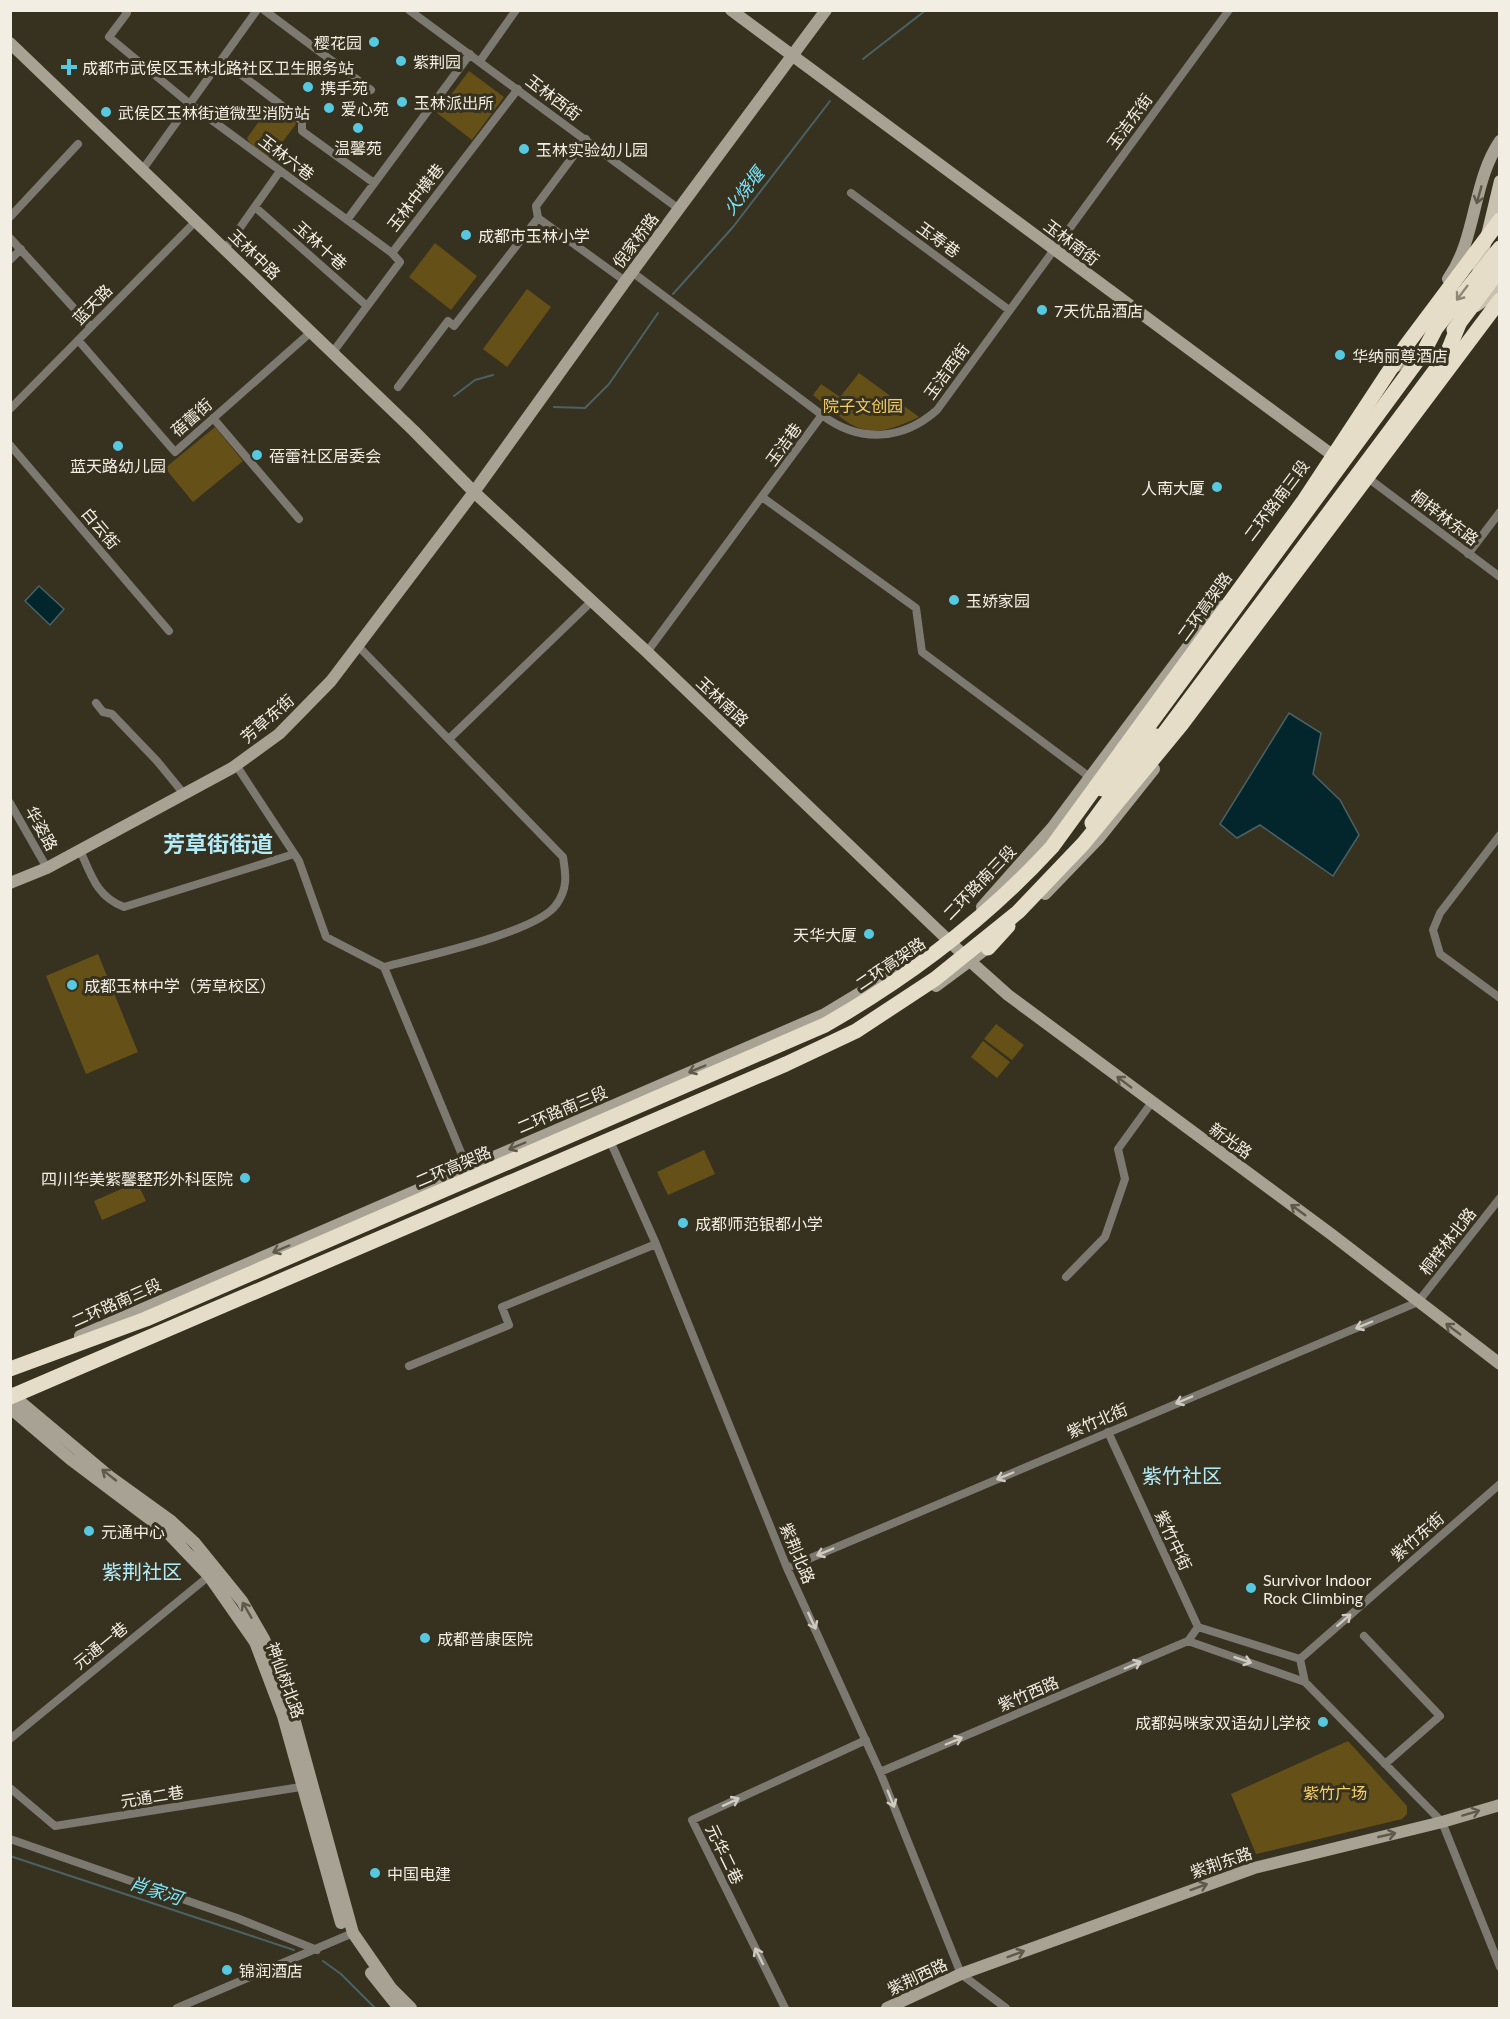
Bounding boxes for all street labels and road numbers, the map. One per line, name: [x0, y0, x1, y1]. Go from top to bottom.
street label: 玉林西街: [523, 70, 585, 124]
street label: 玉洁东街: [1103, 90, 1155, 152]
street label: 玉林六巷: [256, 130, 318, 184]
street label: 玉林中横巷: [383, 160, 447, 234]
street label: 倪家桥路: [608, 209, 662, 271]
street label: 玉林南街: [1041, 215, 1103, 269]
street label: 玉林十巷: [291, 217, 351, 273]
street label: 玉寿巷: [914, 217, 964, 261]
street label: 玉林中路: [225, 225, 285, 283]
street label: 蓝天路: [68, 280, 116, 328]
street label: 玉洁西街: [920, 340, 972, 402]
street label: 蓓蕾街: [167, 394, 215, 440]
street label: 玉洁巷: [761, 419, 805, 469]
street label: 二环路南三段: [1240, 456, 1312, 544]
street label: 桐梓林东路: [1407, 485, 1483, 549]
street label: 白云街: [78, 504, 124, 552]
street label: 二环高架路: [1173, 568, 1235, 644]
street label: 玉林南路: [693, 672, 753, 730]
street label: 芳草东街: [237, 690, 297, 746]
street label: 华姿路: [22, 802, 62, 854]
street label: 二环路南三段: [939, 841, 1019, 923]
street label: 二环高架路: [852, 933, 928, 993]
street label: 二环路南三段: [514, 1081, 610, 1137]
street label: 新光路: [1206, 1118, 1256, 1162]
street label: 二环高架路: [412, 1142, 494, 1190]
street label: 桐梓林北路: [1415, 1204, 1479, 1278]
street label: 二环路南三段: [68, 1274, 164, 1330]
street label: 紫竹北街: [1064, 1399, 1130, 1441]
street label: 紫竹中街: [1152, 1507, 1196, 1573]
street label: 紫竹东街: [1387, 1508, 1447, 1564]
street label: 紫荆北路: [777, 1520, 819, 1586]
street label: 元通一巷: [69, 1617, 131, 1673]
street label: 神仙树北路: [263, 1639, 309, 1721]
street label: 紫竹西路: [995, 1672, 1061, 1714]
street label: 元通二巷: [119, 1782, 185, 1810]
street label: 元华二巷: [702, 1821, 748, 1887]
street label: 紫荆东路: [1188, 1843, 1254, 1881]
street label: 紫荆西路: [884, 1954, 950, 1998]

